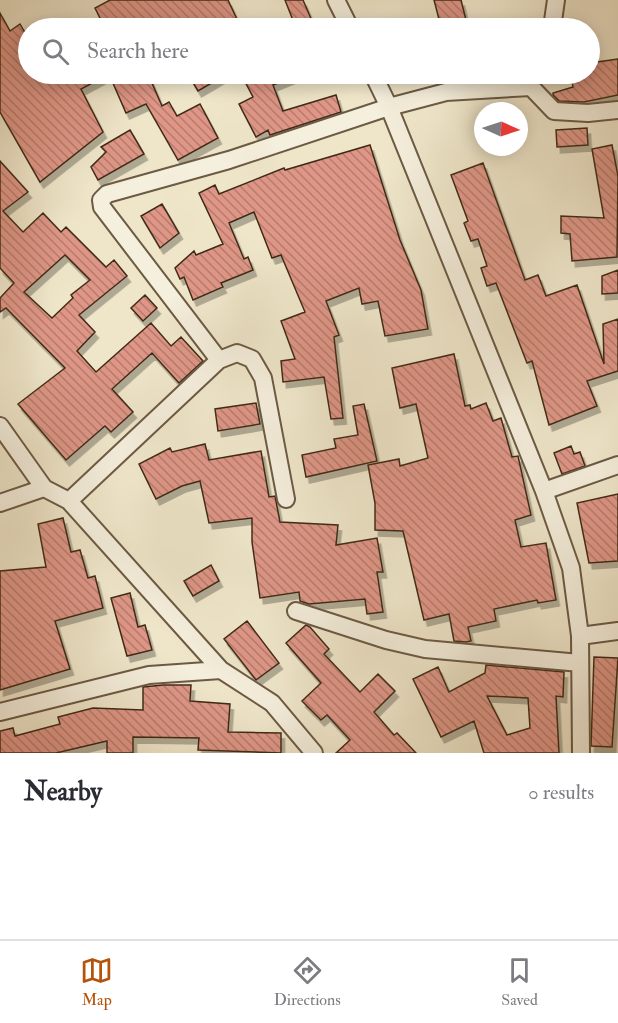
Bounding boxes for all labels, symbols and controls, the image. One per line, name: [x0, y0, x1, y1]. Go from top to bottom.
search box: [18, 18, 600, 84]
icon: search: [39, 35, 72, 68]
text: Search here: [87, 37, 189, 65]
north arrow: [474, 102, 528, 156]
text: Nearby: [24, 776, 102, 808]
text: 0 results: [528, 780, 594, 805]
tab: Map: [80, 954, 113, 1010]
tab: Directions: [274, 954, 341, 1010]
tab: Saved: [501, 954, 538, 1010]

